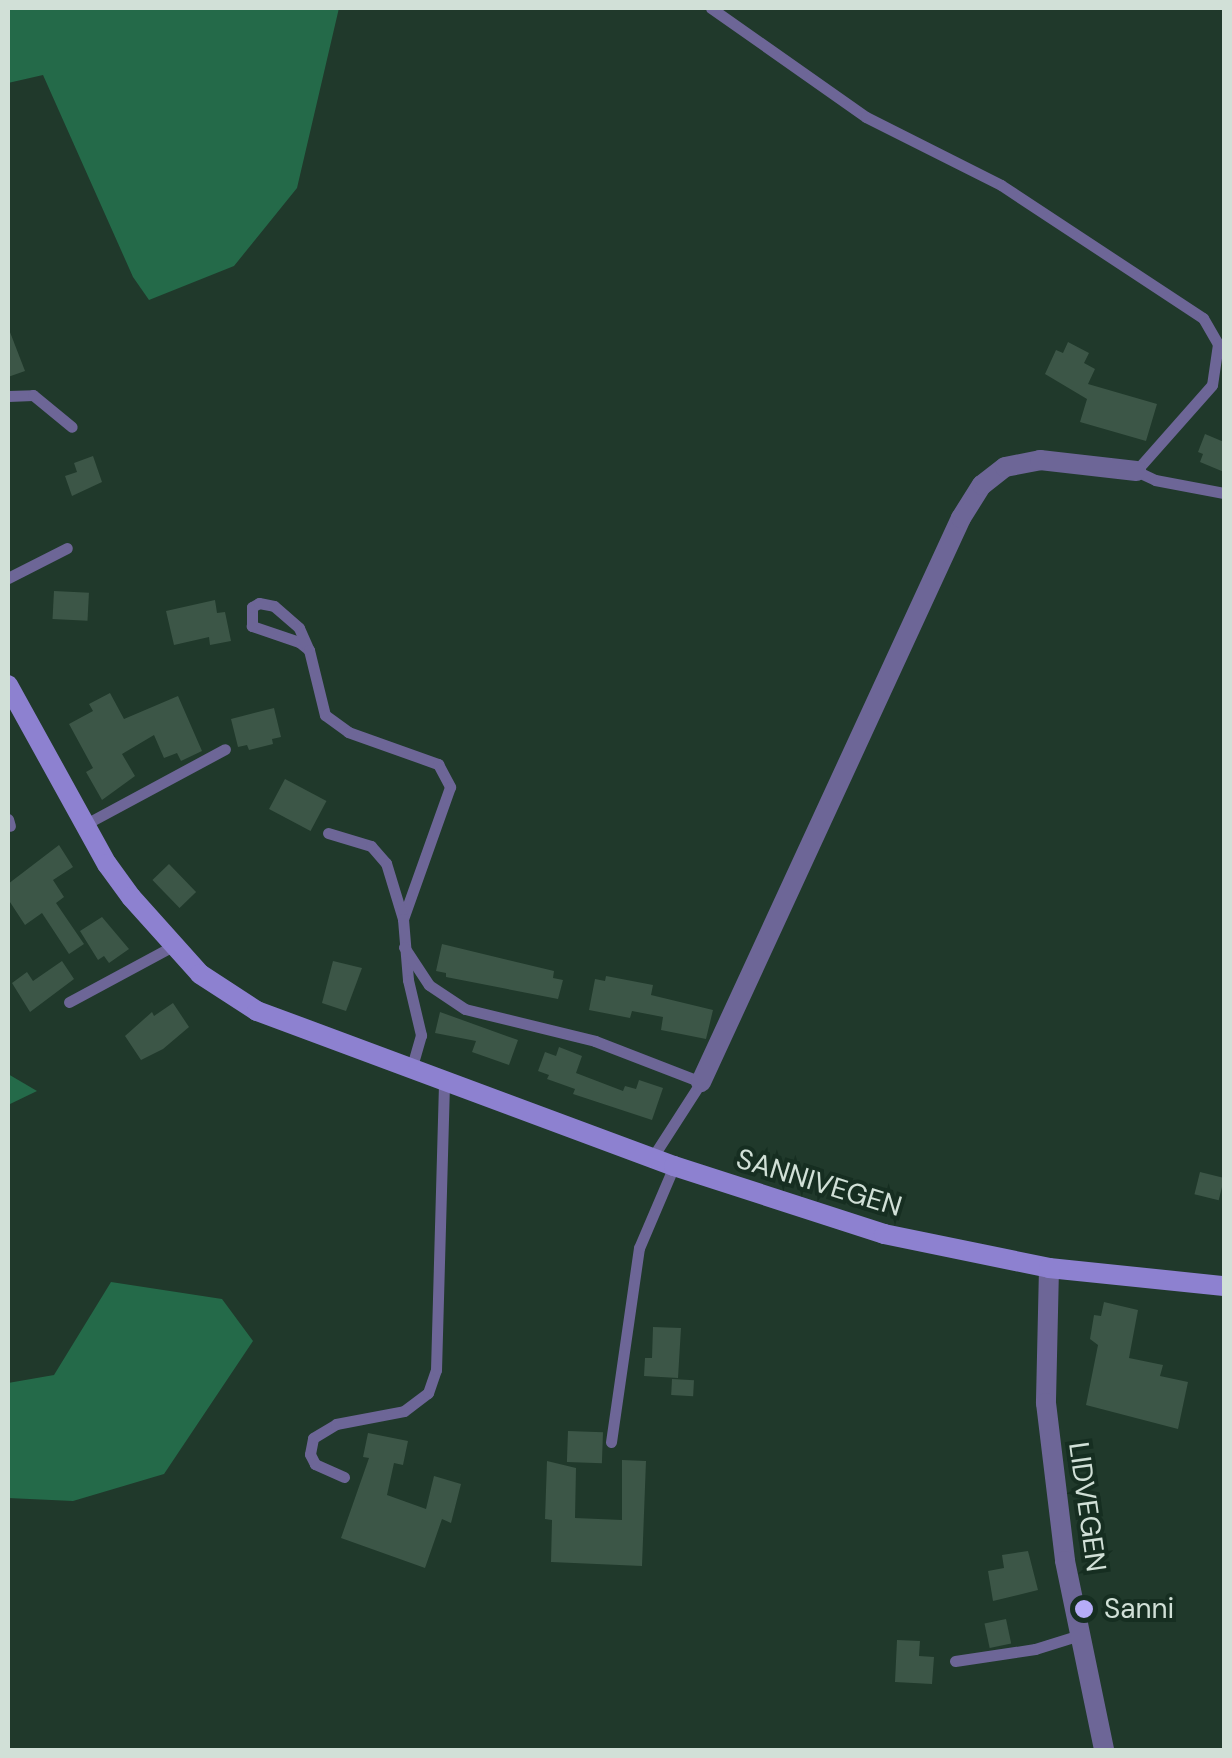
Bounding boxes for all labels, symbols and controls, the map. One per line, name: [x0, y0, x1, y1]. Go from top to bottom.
street label: SANNIVEGEN: [732, 1142, 906, 1224]
street label: LIDVEGEN: [1061, 1440, 1113, 1574]
place label: Sanni: [1104, 1592, 1174, 1626]
marker: Sanni: [1073, 1598, 1095, 1620]

